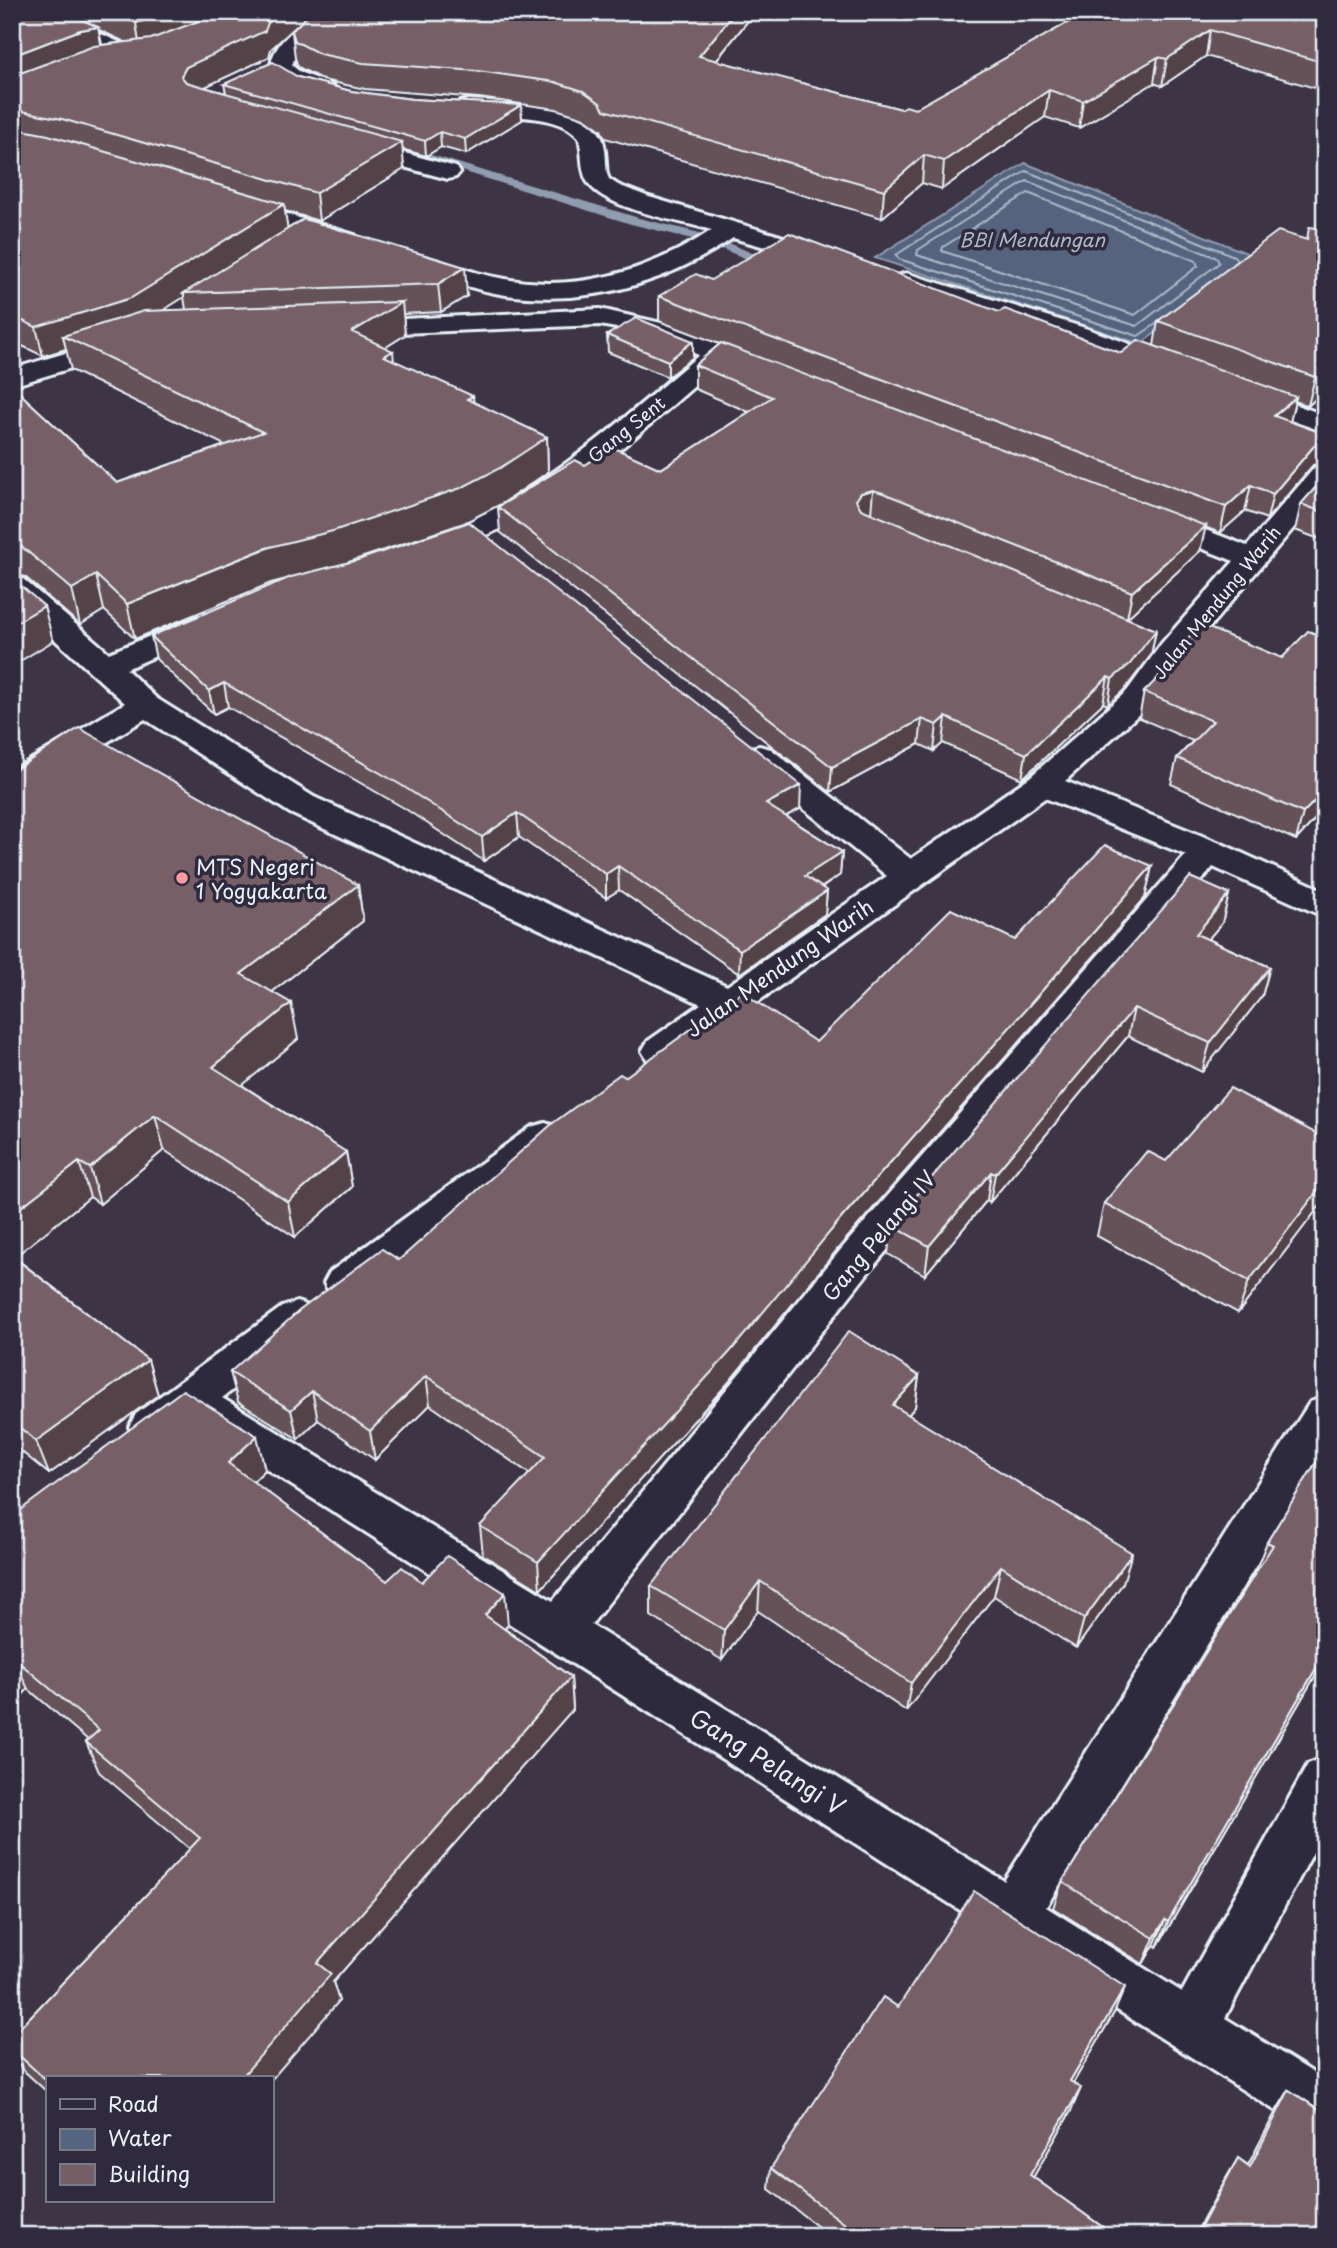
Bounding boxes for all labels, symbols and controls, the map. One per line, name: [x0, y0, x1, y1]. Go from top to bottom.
water label: BBI Mendungan: [959, 225, 1106, 253]
street label: Gang Sent: [581, 389, 671, 469]
street label: Jalan Mendung Warih: [1146, 519, 1286, 685]
place label: MTS Negeri 1 Yogyakarta: [196, 850, 328, 906]
marker: MTS Negeri 1 Yogyakarta: [174, 870, 190, 886]
street label: Jalan Mendung Warih: [679, 890, 879, 1044]
street label: Gang Pelangi IV: [814, 1163, 942, 1307]
street label: Gang Pelangi V: [683, 1699, 853, 1823]
legend: [46, 2076, 273, 2202]
text: Road: [108, 2087, 159, 2119]
text: Water: [108, 2121, 172, 2153]
text: Building: [108, 2157, 190, 2189]

